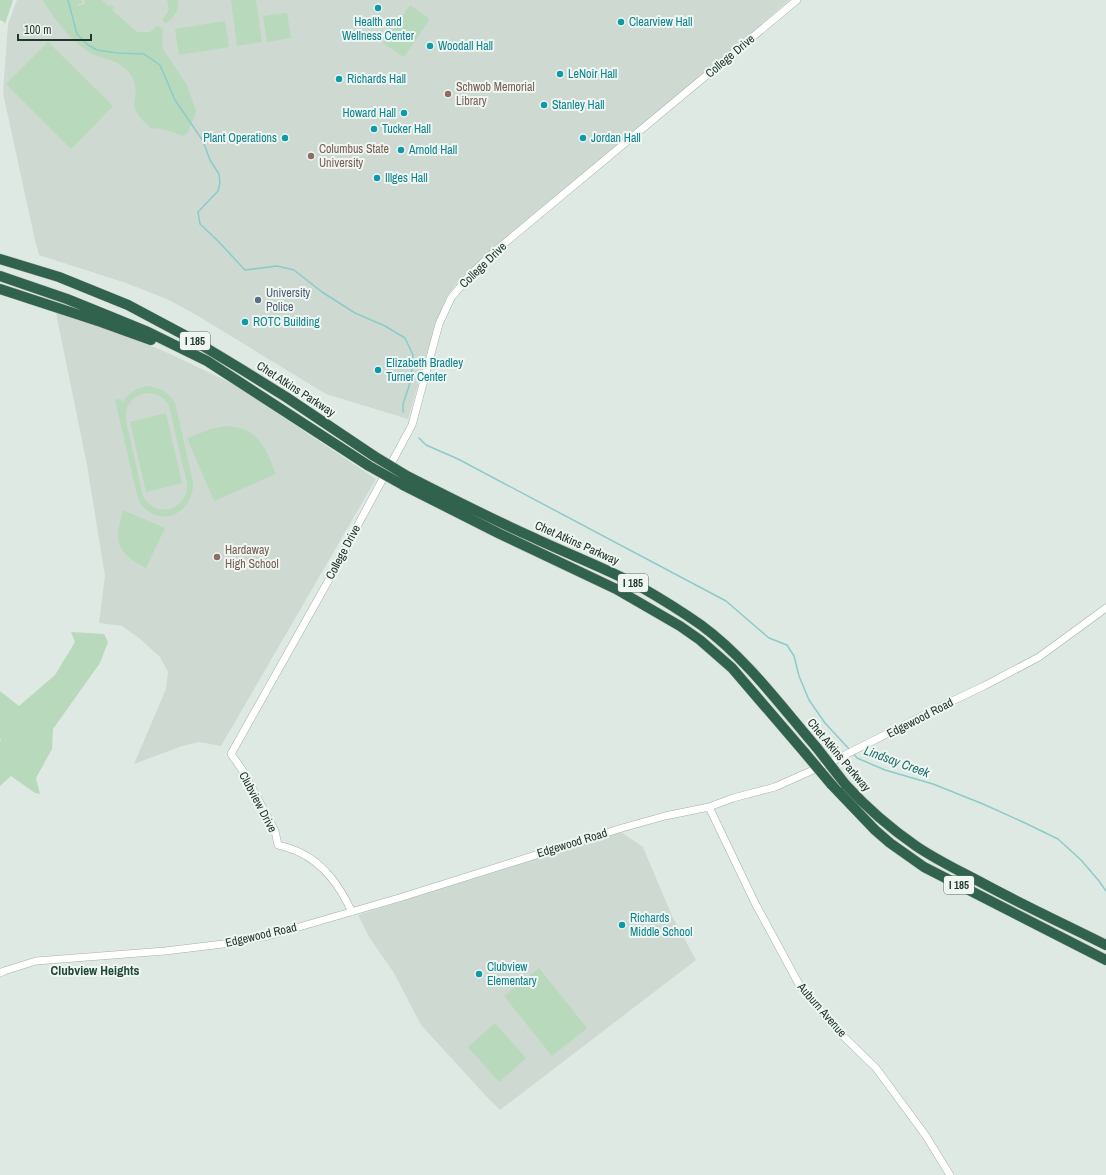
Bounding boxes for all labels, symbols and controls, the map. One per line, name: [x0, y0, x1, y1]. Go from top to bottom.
marker: Health and Wellness Center: [373, 3, 383, 13]
place label: Health and Wellness Center: [342, 14, 415, 44]
place label: Clearview Hall: [629, 14, 692, 30]
scale bar: [18, 16, 91, 42]
marker: Clearview Hall: [616, 17, 626, 27]
text: 100 m: [24, 22, 51, 38]
street label: College Drive: [702, 31, 758, 81]
place label: Woodall Hall: [438, 38, 493, 54]
marker: Woodall Hall: [425, 41, 435, 51]
place label: LeNoir Hall: [568, 66, 617, 82]
marker: LeNoir Hall: [555, 69, 565, 79]
place label: Richards Hall: [347, 71, 406, 87]
marker: Richards Hall: [334, 74, 344, 84]
place label: Schwob Memorial Library: [456, 79, 535, 109]
marker: Schwob Memorial Library: [443, 89, 453, 99]
place label: Stanley Hall: [552, 97, 605, 113]
marker: Stanley Hall: [539, 100, 549, 110]
place label: Howard Hall: [342, 105, 396, 121]
marker: Howard Hall: [399, 108, 409, 118]
place label: Tucker Hall: [382, 121, 431, 137]
marker: Tucker Hall: [369, 124, 379, 134]
place label: Plant Operations: [203, 130, 277, 146]
place label: Jordan Hall: [591, 130, 641, 146]
marker: Plant Operations: [280, 133, 290, 143]
marker: Jordan Hall: [578, 133, 588, 143]
place label: Columbus State University: [319, 141, 389, 171]
place label: Arnold Hall: [408, 142, 457, 158]
marker: Arnold Hall: [396, 145, 406, 155]
marker: Columbus State University: [306, 151, 316, 161]
place label: Illges Hall: [385, 170, 428, 186]
marker: Illges Hall: [372, 173, 382, 183]
street label: College Drive: [456, 239, 510, 291]
place label: University Police: [266, 285, 310, 315]
marker: University Police: [253, 295, 263, 305]
place label: ROTC Building: [253, 314, 320, 330]
marker: ROTC Building: [240, 317, 250, 327]
road number: I 185: [180, 332, 210, 350]
place label: Elizabeth Bradley Turner Center: [386, 355, 463, 385]
street label: Chet Atkins Parkway: [254, 358, 338, 420]
marker: Elizabeth Bradley Turner Center: [373, 365, 383, 375]
street label: Chet Atkins Parkway: [532, 517, 622, 569]
street label: College Drive: [322, 522, 364, 582]
place label: Hardaway High School: [225, 542, 279, 572]
marker: Hardaway High School: [212, 552, 222, 562]
road number: I 185: [618, 574, 648, 592]
street label: Edgewood Road: [884, 694, 956, 742]
street label: Chet Atkins Parkway: [804, 715, 874, 795]
water label: Lindsay Creek: [862, 742, 933, 781]
street label: Clubview Drive: [235, 769, 281, 835]
street label: Edgewood Road: [535, 825, 609, 861]
road number: I 185: [944, 876, 974, 894]
place label: Richards Middle School: [630, 910, 692, 940]
street label: Edgewood Road: [224, 919, 298, 951]
marker: Richards Middle School: [617, 920, 627, 930]
place label: Clubview Elementary: [487, 959, 537, 989]
district label: Clubview Heights: [51, 962, 139, 979]
marker: Clubview Elementary: [474, 969, 484, 979]
street label: Auburn Avenue: [793, 979, 850, 1041]

